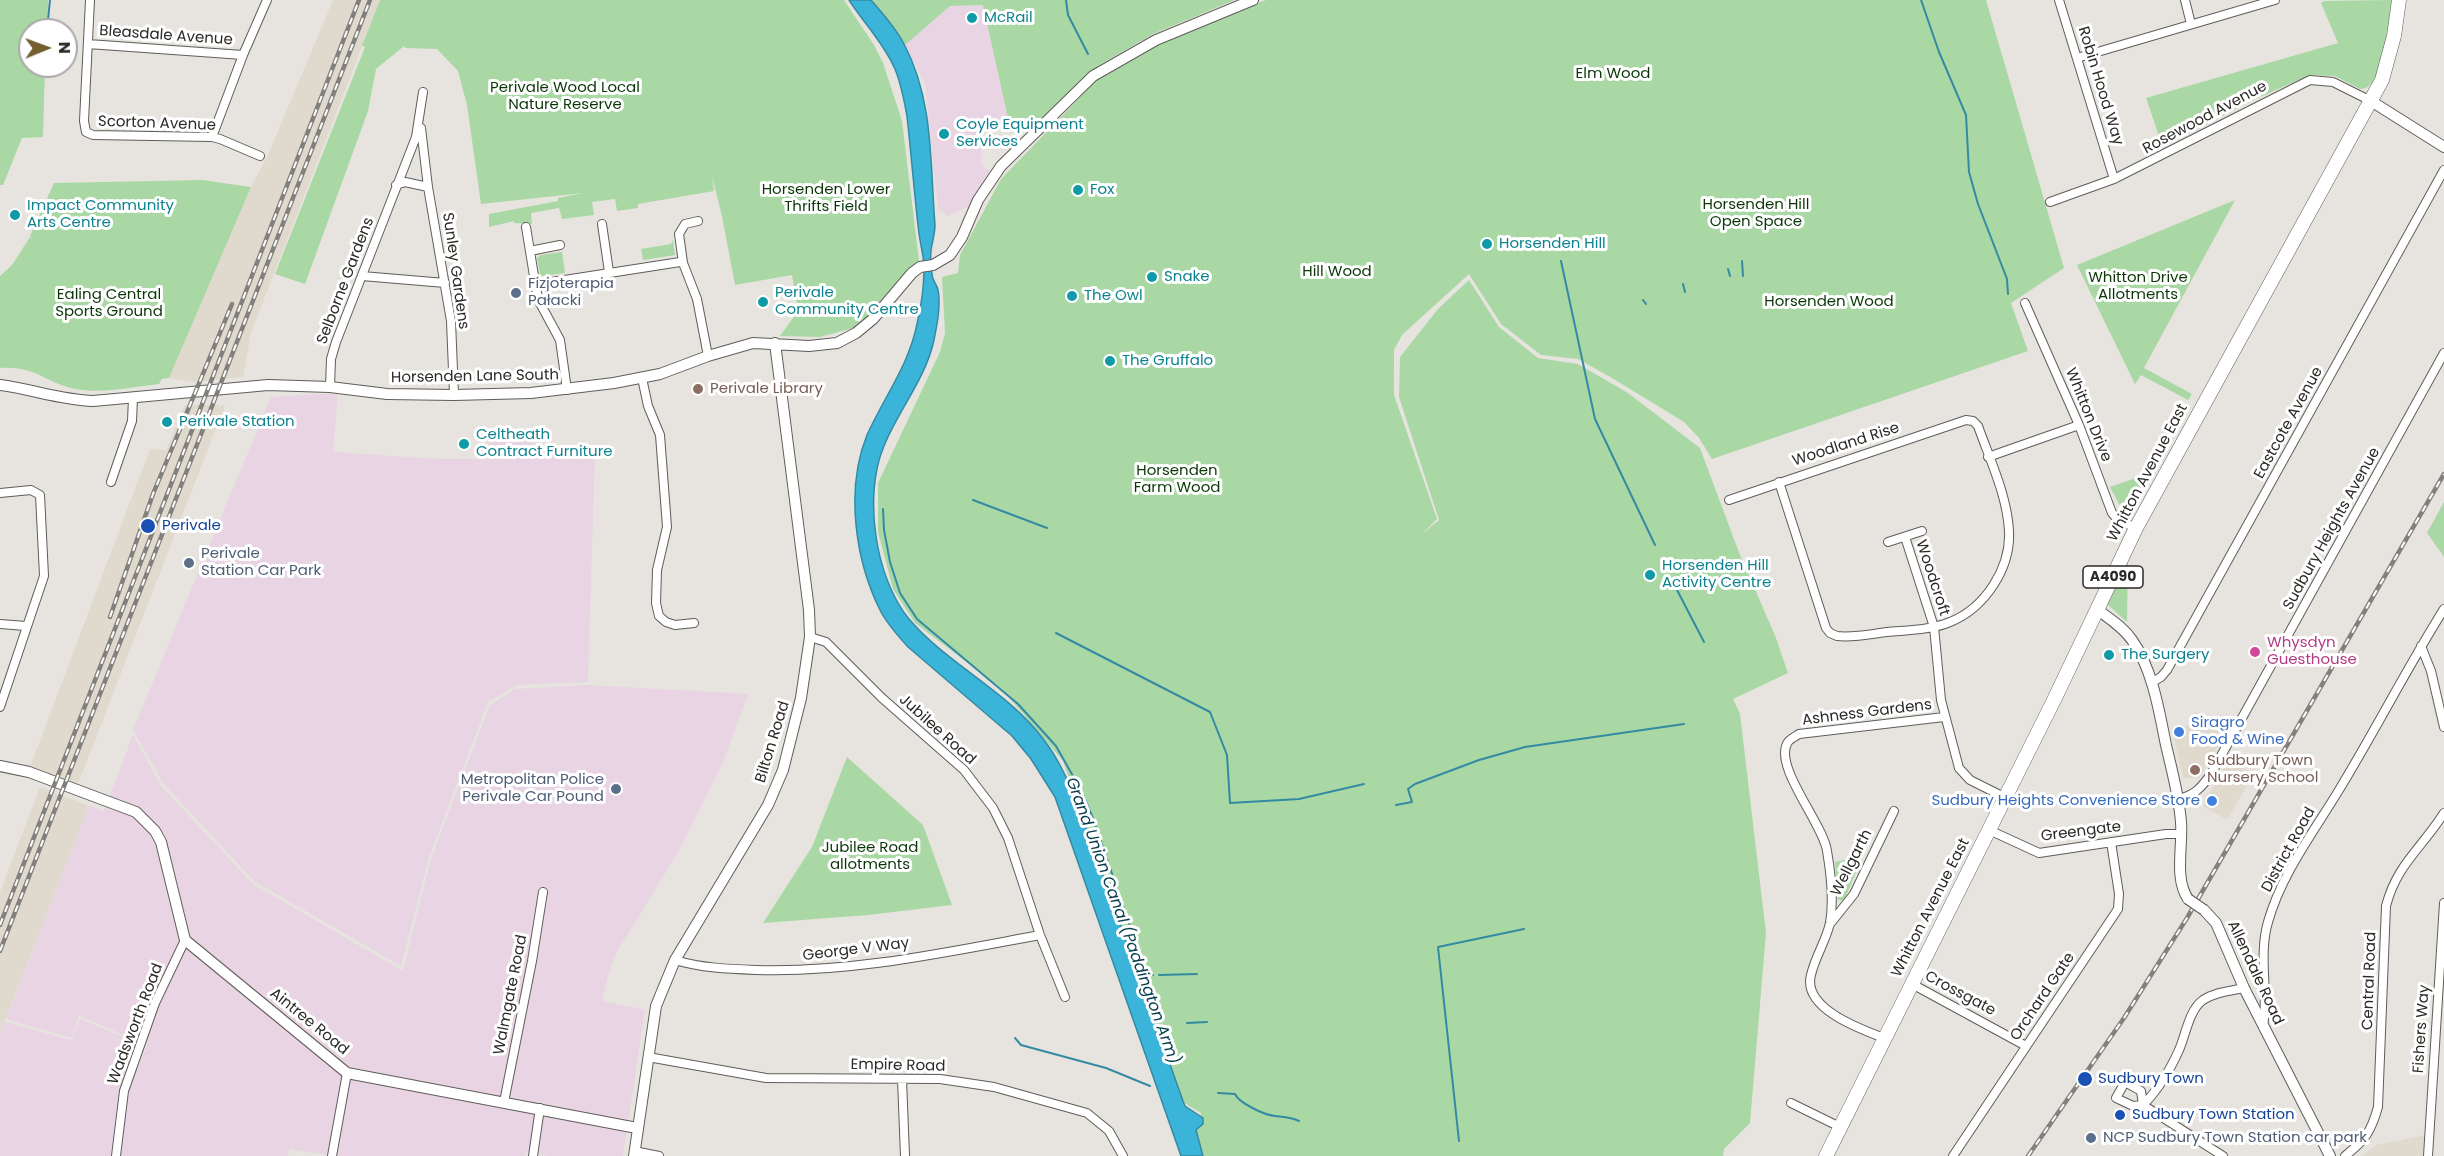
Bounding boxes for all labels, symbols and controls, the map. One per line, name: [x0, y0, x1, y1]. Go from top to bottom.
place label: McRail: [984, 9, 1033, 27]
marker: McRail: [965, 11, 979, 25]
north arrow: [18, 18, 78, 78]
street label: Bleasdale Avenue: [99, 22, 233, 50]
street label: Robin Hood Way: [2073, 25, 2127, 147]
text: N: [53, 41, 76, 54]
park label: Elm Wood: [1576, 65, 1650, 83]
street label: Rosewood Avenue: [2140, 78, 2270, 158]
park label: Perivale Wood Local Nature Reserve: [490, 79, 640, 114]
street label: Scorton Avenue: [98, 113, 216, 135]
place label: Coyle Equipment Services: [956, 116, 1084, 151]
marker: Coyle Equipment Services: [937, 127, 951, 141]
park label: Horsenden Lower Thrifts Field: [762, 181, 890, 216]
place label: Fox: [1090, 181, 1114, 199]
marker: Fox: [1071, 183, 1085, 197]
park label: Horsenden Hill Open Space: [1703, 196, 1809, 231]
place label: Impact Community Arts Centre: [27, 197, 174, 232]
marker: Impact Community Arts Centre: [8, 208, 22, 222]
street label: Sunley Gardens: [438, 211, 472, 331]
street label: Selborne Gardens: [314, 215, 378, 347]
place label: Horsenden Hill: [1499, 235, 1606, 253]
marker: Horsenden Hill: [1480, 237, 1494, 251]
park label: Hill Wood: [1302, 263, 1372, 281]
place label: Snake: [1164, 268, 1210, 286]
park label: Whitton Drive Allotments: [2088, 269, 2188, 304]
marker: Snake: [1145, 270, 1159, 284]
place label: Fizjoterapia Pałacki: [528, 275, 614, 310]
place label: Perivale Community Centre: [775, 284, 919, 319]
park label: Ealing Central Sports Ground: [55, 286, 163, 321]
marker: Fizjoterapia Pałacki: [509, 286, 523, 300]
place label: The Owl: [1084, 287, 1143, 305]
marker: The Owl: [1065, 289, 1079, 303]
park label: Horsenden Wood: [1764, 293, 1894, 311]
marker: Perivale Community Centre: [756, 295, 770, 309]
place label: The Gruffalo: [1122, 352, 1213, 370]
marker: The Gruffalo: [1103, 354, 1117, 368]
street label: Eastcote Avenue: [2251, 364, 2327, 482]
street label: Whitton Drive: [2061, 365, 2115, 465]
street label: Horsenden Lane South: [391, 367, 559, 387]
place label: Perivale Library: [710, 380, 823, 398]
marker: Perivale Library: [691, 382, 705, 396]
street label: Whitton Avenue East: [2104, 401, 2192, 545]
place label: Perivale Station: [179, 413, 295, 431]
marker: Perivale Station: [160, 415, 174, 429]
street label: Woodland Rise: [1790, 419, 1902, 471]
place label: Celtheath Contract Furniture: [476, 426, 613, 461]
marker: Celtheath Contract Furniture: [457, 437, 471, 451]
street label: Sudbury Heights Avenue: [2280, 445, 2384, 613]
park label: Horsenden Farm Wood: [1134, 462, 1220, 497]
marker: Perivale: [139, 517, 157, 535]
place label: Perivale: [162, 517, 221, 535]
street label: Woodcroft: [1911, 538, 1953, 618]
place label: Perivale Station Car Park: [201, 545, 321, 580]
marker: Perivale Station Car Park: [182, 556, 196, 570]
place label: Horsenden Hill Activity Centre: [1662, 557, 1771, 592]
road number: A4090: [2083, 566, 2143, 588]
marker: Horsenden Hill Activity Centre: [1643, 568, 1657, 582]
place label: Whysdyn Guesthouse: [2267, 634, 2357, 669]
marker: Whysdyn Guesthouse: [2248, 645, 2262, 659]
place label: The Surgery: [2121, 646, 2209, 664]
marker: The Surgery: [2102, 648, 2116, 662]
street label: Jubilee Road: [895, 691, 979, 769]
street label: Ashness Gardens: [1801, 696, 1933, 730]
street label: Bilton Road: [752, 699, 794, 785]
place label: Siragro Food & Wine: [2191, 714, 2284, 749]
marker: Siragro Food & Wine: [2172, 725, 2186, 739]
place label: Sudbury Town Nursery School: [2207, 752, 2318, 787]
marker: Sudbury Town Nursery School: [2188, 763, 2202, 777]
place label: Metropolitan Police Perivale Car Pound: [461, 771, 604, 806]
water label: Grand Union Canal (Paddington Arm): [1061, 775, 1183, 1067]
marker: Metropolitan Police Perivale Car Pound: [609, 782, 623, 796]
place label: Sudbury Heights Convenience Store: [1931, 792, 2200, 810]
marker: Sudbury Heights Convenience Store: [2205, 794, 2219, 808]
street label: District Road: [2258, 804, 2320, 896]
street label: Greengate: [2040, 818, 2122, 846]
street label: Wellgarth: [1828, 827, 1876, 899]
street label: Whitton Avenue East: [1888, 836, 1974, 980]
park label: Jubilee Road allotments: [822, 839, 918, 874]
street label: Allendale Road: [2223, 918, 2287, 1028]
street label: Central Road: [2359, 932, 2381, 1030]
street label: Walmgate Road: [491, 933, 531, 1057]
street label: George V Way: [802, 935, 910, 965]
street label: Orchard Gate: [2007, 949, 2079, 1045]
street label: Wadsworth Road: [105, 961, 167, 1087]
street label: Crossgate: [1922, 968, 1998, 1020]
street label: Fishers Way: [2410, 984, 2434, 1074]
street label: Aintree Road: [266, 985, 352, 1059]
street label: Empire Road: [850, 1056, 946, 1076]
marker: Sudbury Town: [2076, 1070, 2094, 1088]
place label: Sudbury Town: [2098, 1070, 2204, 1088]
place label: Sudbury Town Station: [2132, 1106, 2295, 1124]
marker: Sudbury Town Station: [2113, 1108, 2127, 1122]
place label: NCP Sudbury Town Station car park: [2103, 1129, 2367, 1147]
marker: NCP Sudbury Town Station car park: [2084, 1131, 2098, 1145]

